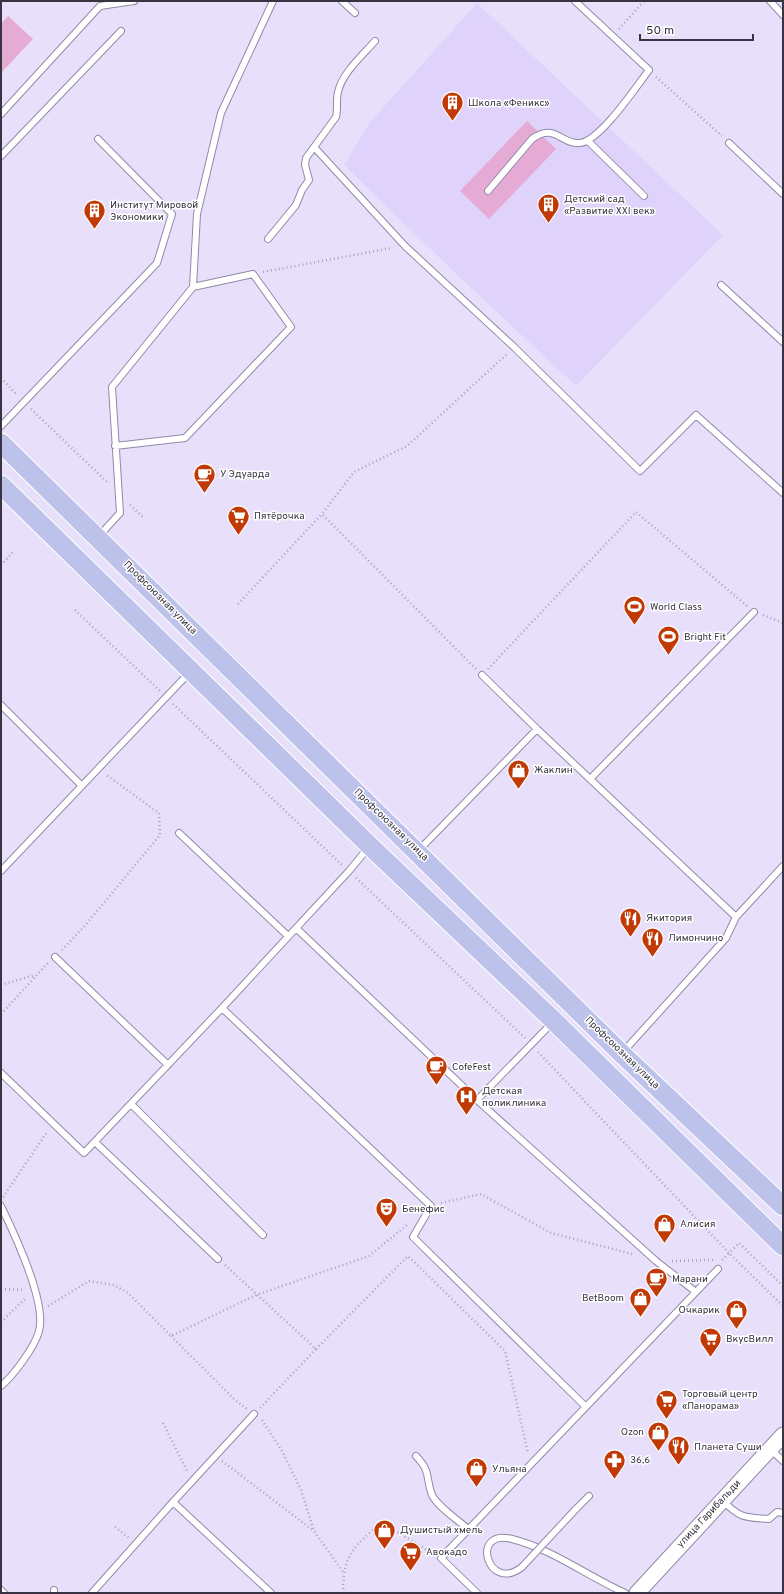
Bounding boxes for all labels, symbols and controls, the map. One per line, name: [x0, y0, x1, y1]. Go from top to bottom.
scale bar: [640, 16, 753, 42]
text: 50 m: [646, 23, 674, 39]
building icon: Школа «Феникс»: [439, 90, 465, 123]
place label: Школа «Феникс»: [468, 97, 550, 110]
building icon: Детский сад «Развитие XXI век»: [536, 192, 562, 225]
place label: Детский сад «Развитие XXI век»: [564, 193, 655, 218]
building icon: Институт Мировой Экономики: [81, 198, 107, 231]
place label: Институт Мировой Экономики: [110, 199, 198, 224]
cafe icon: У Эдуарда: [191, 461, 217, 494]
place label: У Эдуарда: [220, 468, 270, 481]
supermarket icon: Пятёрочка: [226, 503, 252, 536]
place label: Пятёрочка: [254, 510, 305, 523]
street label: Профсоюзная улица: [120, 558, 200, 638]
sports icon: World Class: [622, 594, 648, 627]
place label: World Class: [650, 601, 702, 614]
sports icon: Bright Fit: [655, 624, 681, 657]
place label: Bright Fit: [684, 631, 726, 644]
shop icon: Жаклин: [506, 757, 532, 790]
place label: Жаклин: [534, 764, 573, 777]
street label: Профсоюзная улица: [351, 786, 431, 864]
restaurant icon: Якитория: [617, 905, 643, 938]
place label: Якитория: [646, 912, 692, 925]
restaurant icon: Лимончино: [640, 925, 666, 958]
place label: Лимончино: [668, 932, 724, 945]
street label: Профсоюзная улица: [582, 1014, 662, 1092]
cafe icon: CofeFest: [424, 1054, 450, 1087]
place label: CofeFest: [452, 1061, 491, 1074]
hospital icon: Детская поликлиника: [454, 1084, 480, 1117]
place label: Детская поликлиника: [482, 1085, 546, 1110]
theatre icon: Бенефис: [374, 1196, 400, 1229]
place label: Бенефис: [402, 1203, 445, 1216]
shop icon: Алисия: [651, 1211, 677, 1244]
place label: Алисия: [680, 1218, 715, 1231]
cafe icon: Марани: [644, 1266, 670, 1299]
place label: Марани: [672, 1273, 708, 1286]
shop icon: BetBoom: [627, 1285, 653, 1318]
place label: BetBoom: [582, 1292, 624, 1305]
shop icon: Очкарик: [723, 1297, 749, 1330]
place label: Очкарик: [678, 1304, 720, 1317]
supermarket icon: ВкусВилл: [697, 1326, 723, 1359]
place label: ВкусВилл: [726, 1333, 773, 1346]
supermarket icon: Торговый центр «Панорама»: [653, 1387, 679, 1420]
place label: Торговый центр «Панорама»: [682, 1388, 758, 1413]
shop icon: Ozon: [646, 1419, 672, 1452]
place label: Ozon: [621, 1426, 644, 1439]
restaurant icon: Планета Суши: [665, 1434, 691, 1467]
place label: Планета Суши: [694, 1441, 762, 1454]
pharmacy icon: 36,6: [602, 1447, 628, 1480]
place label: 36,6: [630, 1454, 650, 1467]
shop icon: Ульяна: [463, 1456, 489, 1489]
place label: Ульяна: [492, 1463, 527, 1476]
street label: улица Гарибальди: [674, 1477, 744, 1551]
shop icon: Душистый хмель: [372, 1517, 398, 1550]
place label: Душистый хмель: [400, 1524, 483, 1537]
supermarket icon: Авокадо: [397, 1539, 423, 1572]
place label: Авокадо: [426, 1546, 468, 1559]

